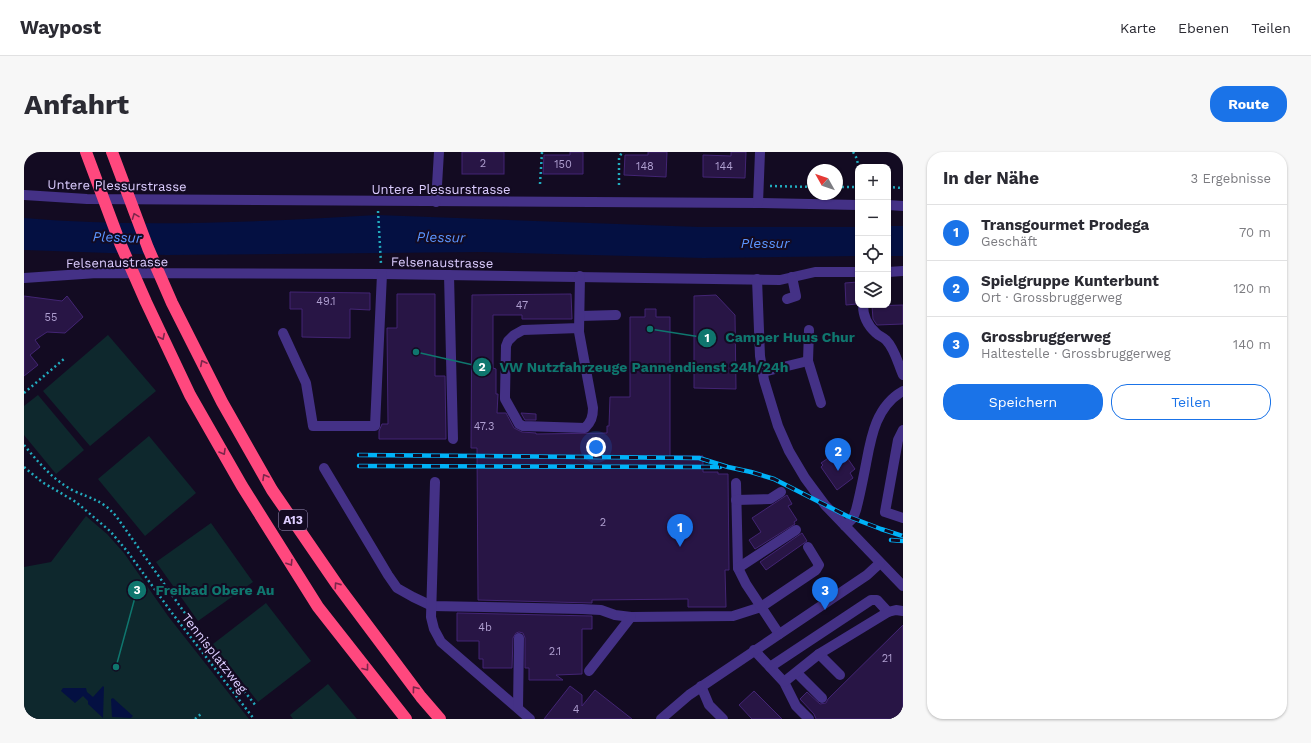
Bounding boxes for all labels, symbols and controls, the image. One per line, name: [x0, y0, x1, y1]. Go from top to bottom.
text: Waypost: [20, 16, 101, 39]
text: Karte: [1120, 20, 1156, 36]
text: Ebenen: [1178, 20, 1229, 36]
text: Teilen: [1251, 20, 1291, 36]
button: Route: [1210, 86, 1287, 122]
text: Anfahrt: [24, 88, 129, 121]
house number: 2: [480, 157, 486, 170]
house number: 150: [554, 158, 572, 171]
house number: 148: [636, 160, 654, 173]
house number: 144: [715, 160, 733, 173]
north arrow: [807, 164, 843, 200]
map controls: [855, 164, 891, 308]
button: +: [855, 164, 891, 200]
text: In der Nähe: [943, 168, 1039, 188]
text: 3 Ergebnisse: [1190, 171, 1271, 186]
street label: Untere Plessurstrasse: [47, 177, 187, 194]
street label: Untere Plessurstrasse: [371, 182, 511, 197]
button: −: [855, 200, 891, 236]
one-way arrow: [132, 213, 140, 220]
text: Transgourmet Prodega: [981, 216, 1149, 234]
text: 1: [953, 225, 959, 240]
text: 70 m: [1239, 225, 1271, 240]
water label: Plessur: [92, 228, 142, 246]
water label: Plessur: [417, 229, 466, 245]
text: Geschäft: [981, 234, 1037, 249]
water label: Plessur: [741, 235, 790, 251]
button: locate: [855, 236, 891, 272]
street label: Felsenaustrasse: [66, 254, 168, 271]
street label: Felsenaustrasse: [391, 254, 493, 271]
button: layers: [855, 272, 891, 308]
text: Spielgruppe Kunterbunt: [981, 272, 1159, 290]
text: 2: [952, 281, 960, 296]
text: 120 m: [1233, 281, 1271, 296]
text: Ort · Grossbruggerweg: [981, 290, 1122, 305]
house number: 49.1: [316, 295, 336, 308]
house number: 47: [516, 299, 528, 312]
house number: 55: [45, 311, 57, 324]
callout: Camper Huus Chur: [697, 325, 862, 351]
text: Grossbruggerweg: [981, 328, 1111, 346]
text: Camper Huus Chur: [725, 329, 855, 345]
text: 1: [704, 331, 710, 345]
one-way arrow: [157, 333, 165, 340]
text: 3: [952, 337, 960, 352]
text: 140 m: [1233, 337, 1271, 352]
text: Haltestelle · Grossbruggerweg: [981, 346, 1171, 361]
callout: VW Nutzfahrzeuge Pannendienst 24h/24h: [472, 354, 797, 380]
text: VW Nutzfahrzeuge Pannendienst 24h/24h: [500, 359, 788, 375]
one-way arrow: [200, 360, 207, 367]
text: 2: [478, 360, 486, 374]
button: Speichern: [943, 384, 1103, 420]
button: Teilen: [1111, 384, 1271, 420]
house number: 47.3: [474, 420, 494, 433]
your location: [586, 437, 606, 457]
pin: 2: [825, 438, 851, 471]
one-way arrow: [218, 448, 225, 455]
one-way arrow: [262, 474, 270, 481]
road number: A13: [279, 510, 307, 530]
pin: 1: [667, 514, 693, 547]
house number: 2: [600, 516, 606, 529]
one-way arrow: [285, 559, 293, 566]
callout: Freibad Obere Au: [127, 577, 282, 603]
pin: 3: [812, 577, 838, 610]
text: Freibad Obere Au: [156, 582, 275, 598]
one-way arrow: [334, 582, 342, 589]
text: 3: [133, 583, 141, 597]
street label: Tennisplatzweg: [179, 610, 250, 696]
house number: 4b: [478, 621, 492, 634]
house number: 2.1: [549, 645, 561, 658]
house number: 21: [882, 652, 892, 665]
one-way arrow: [361, 664, 368, 671]
one-way arrow: [413, 687, 420, 694]
house number: 4: [573, 703, 580, 716]

